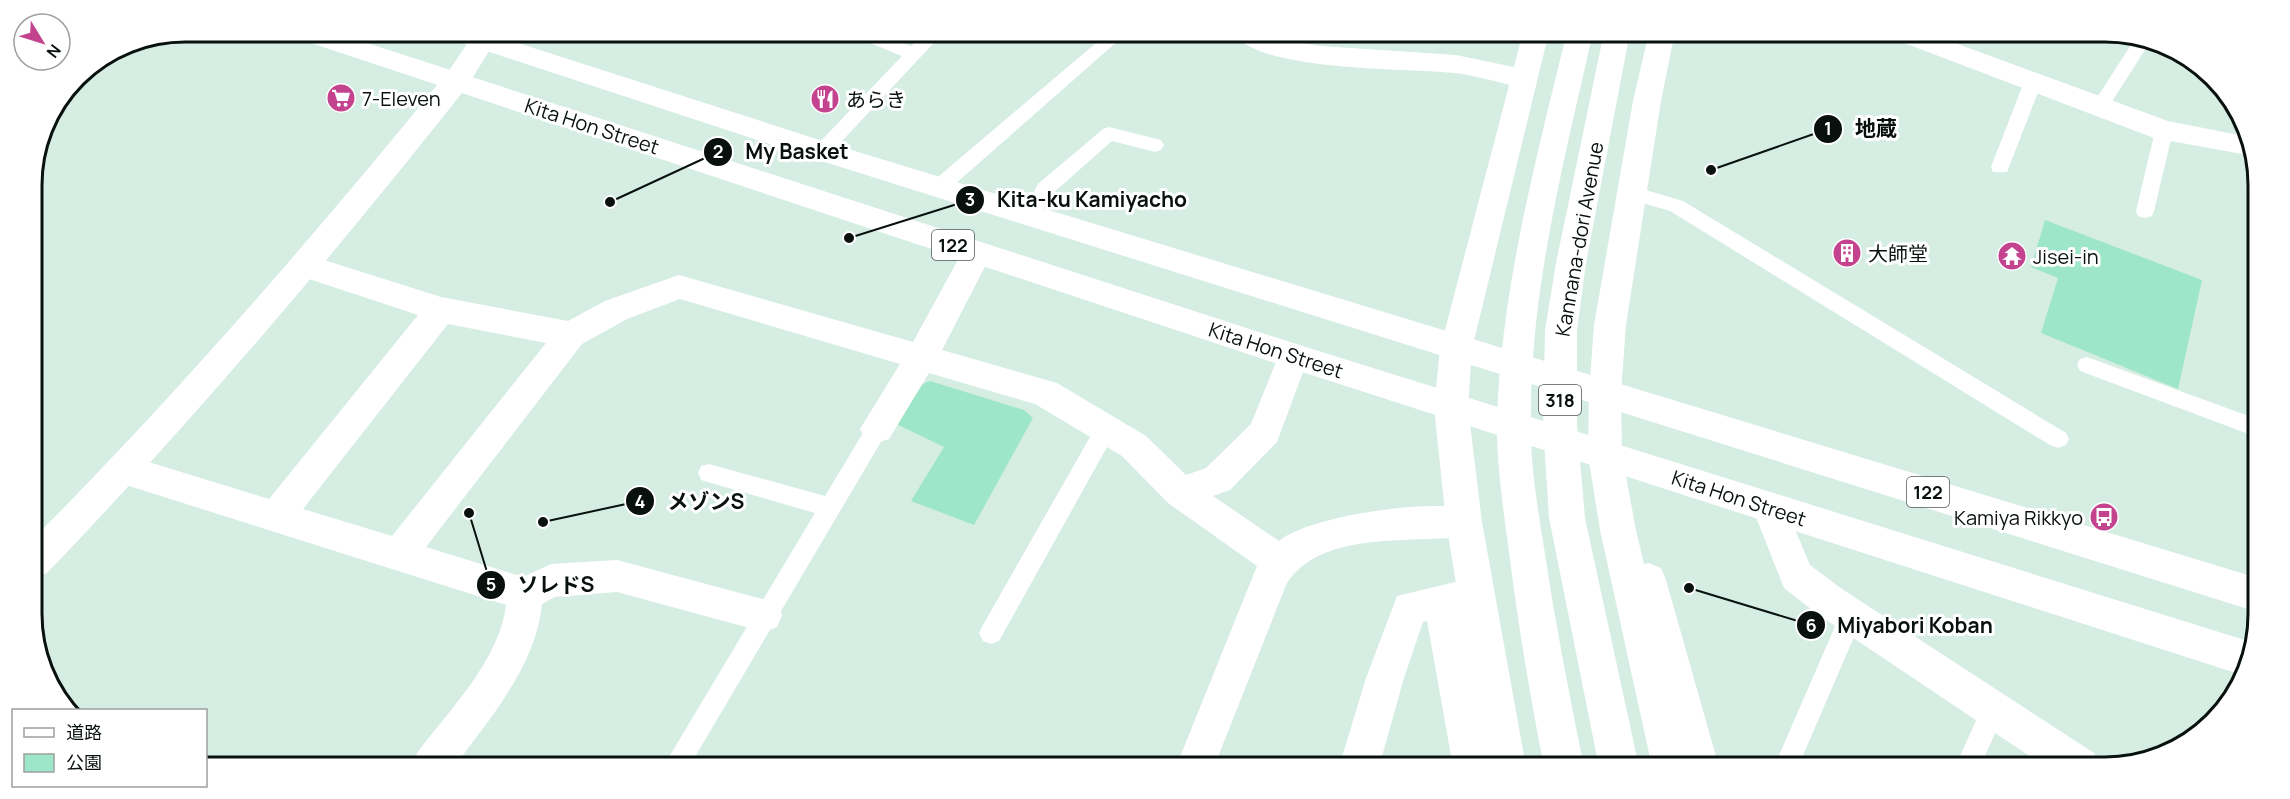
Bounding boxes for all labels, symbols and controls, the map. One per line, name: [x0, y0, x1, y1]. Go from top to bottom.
north arrow: [12, 12, 72, 72]
text: N: [42, 40, 66, 63]
supermarket icon: 7-Eleven: [325, 82, 357, 114]
restaurant icon: あらき: [809, 83, 841, 115]
place label: 7-Eleven: [362, 85, 441, 112]
place label: あらき: [846, 86, 906, 113]
street label: Kita Hon Street: [521, 92, 663, 160]
callout: 地蔵: [1813, 109, 1909, 148]
text: 地蔵: [1855, 114, 1897, 142]
text: 1: [1824, 116, 1832, 140]
callout: My Basket: [703, 133, 861, 172]
text: My Basket: [745, 137, 849, 165]
text: 2: [713, 139, 723, 163]
street label: Kannana-dori Avenue: [1549, 140, 1609, 338]
callout: Kita-ku Kamiyacho: [955, 180, 1199, 219]
text: Kita-ku Kamiyacho: [997, 185, 1187, 213]
text: 3: [965, 187, 975, 211]
road number: 122: [932, 230, 974, 260]
building icon: 大師堂: [1831, 237, 1863, 269]
place label: 大師堂: [1868, 240, 1928, 267]
temple icon: Jisei-in: [1996, 240, 2028, 272]
place label: Jisei-in: [2033, 243, 2099, 270]
street label: Kita Hon Street: [1205, 316, 1347, 384]
road number: 318: [1539, 385, 1581, 415]
street label: Kita Hon Street: [1668, 464, 1810, 532]
road number: 122: [1907, 477, 1949, 507]
callout: メゾンS: [625, 482, 756, 521]
text: メゾンS: [668, 487, 744, 515]
text: 4: [635, 489, 646, 513]
bus stop icon: Kamiya Rikkyo: [2088, 501, 2120, 533]
place label: Kamiya Rikkyo: [1954, 504, 2083, 531]
callout: ソレドS: [476, 565, 607, 604]
text: ソレドS: [518, 570, 594, 598]
text: 5: [486, 572, 496, 596]
callout: Miyabori Koban: [1796, 606, 2005, 645]
text: Miyabori Koban: [1837, 611, 1993, 639]
text: 6: [1805, 613, 1817, 637]
legend: [12, 709, 207, 787]
text: 道路: [66, 720, 102, 744]
text: 公園: [66, 750, 102, 774]

